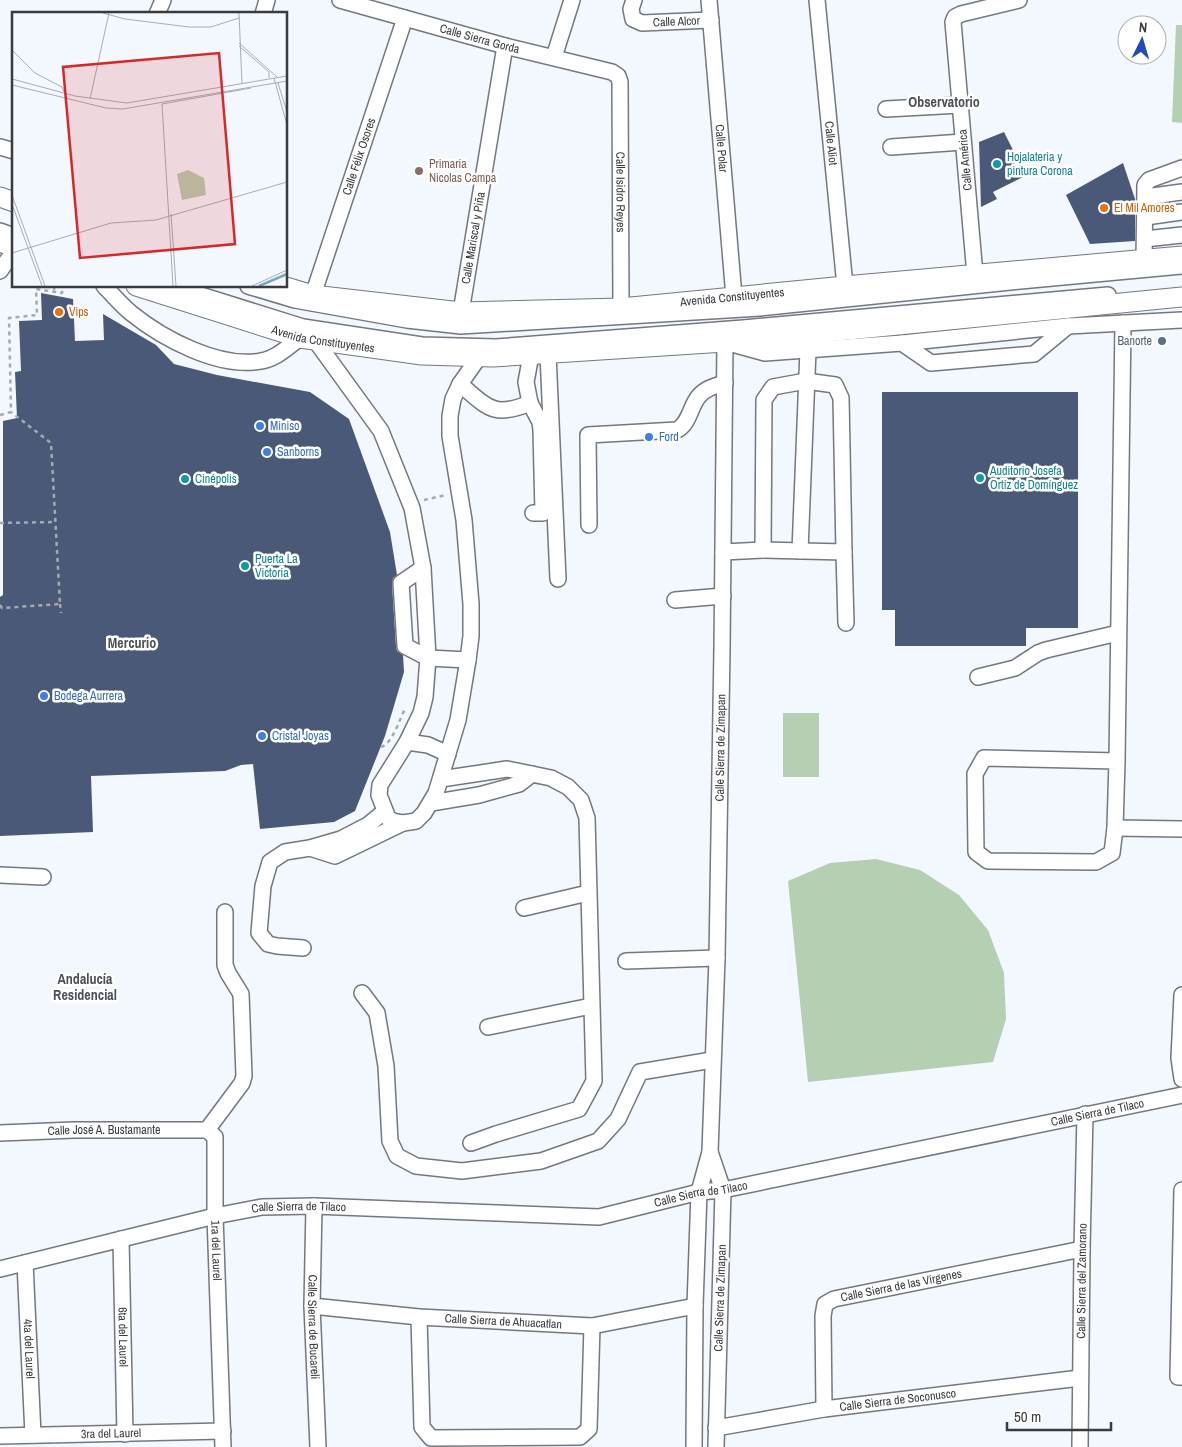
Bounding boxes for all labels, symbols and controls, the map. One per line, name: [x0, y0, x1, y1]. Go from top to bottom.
inset map: [12, 12, 288, 288]
street label: Calle Alcor: [653, 12, 701, 31]
north arrow: [1117, 15, 1167, 65]
text: N: [1138, 18, 1148, 36]
street label: Calle Sierra Gorda: [438, 20, 522, 57]
district label: Observatorio: [908, 93, 980, 111]
street label: Calle Félix Osores: [339, 116, 379, 197]
street label: Calle Aliot: [821, 120, 841, 166]
street label: Calle Polar: [712, 124, 732, 174]
street label: Calle América: [954, 128, 976, 191]
place label: Hojalateria y pintura Corona: [1007, 149, 1073, 179]
street label: Calle Isidro Reyes: [612, 152, 629, 232]
place label: Primaria Nicolas Campa: [429, 156, 497, 186]
marker: Hojalateria y pintura Corona: [991, 158, 1003, 170]
marker: Primaria Nicolas Campa: [413, 165, 425, 177]
street label: Calle Mariscal y Piña: [458, 190, 489, 285]
place label: El Mil Amores: [1114, 200, 1175, 216]
marker: El Mil Amores: [1098, 202, 1110, 214]
street label: Avenida Constituyentes: [678, 284, 785, 310]
place label: Vips: [69, 304, 89, 320]
marker: Vips: [53, 306, 65, 318]
street label: Avenida Constituyentes: [269, 321, 376, 356]
place label: Banorte: [1118, 333, 1152, 349]
marker: Banorte: [1156, 335, 1168, 347]
place label: Miniso: [270, 418, 300, 434]
marker: Miniso: [254, 420, 266, 432]
place label: Ford: [659, 429, 679, 445]
marker: Ford: [643, 431, 655, 443]
place label: Sanborns: [277, 444, 319, 460]
marker: Sanborns: [261, 446, 273, 458]
place label: Auditorio Josefa Ortiz de Domínguez: [989, 463, 1078, 493]
place label: Cinépolis: [195, 471, 237, 487]
marker: Auditorio Josefa Ortiz de Domínguez: [974, 472, 986, 484]
marker: Cinépolis: [179, 473, 191, 485]
place label: Puerta La Victoria: [255, 551, 298, 581]
marker: Puerta La Victoria: [239, 560, 251, 572]
district label: Mercurio: [108, 634, 156, 652]
place label: Bodega Aurrera: [54, 688, 123, 704]
marker: Bodega Aurrera: [38, 690, 50, 702]
street label: Calle Sierra de Zimapan: [712, 694, 729, 802]
place label: Cristal Joyas: [272, 728, 329, 744]
marker: Cristal Joyas: [256, 730, 268, 742]
district label: Andalucía Residencial: [53, 970, 117, 1004]
street label: Calle Sierra de Tilaco: [1049, 1095, 1146, 1130]
street label: Calle José A. Bustamante: [47, 1122, 160, 1139]
street label: Calle Sierra de Tilaco: [652, 1177, 749, 1211]
street label: Calle Sierra de Tilaco: [250, 1198, 346, 1217]
street label: 1ra del Laurel: [207, 1220, 225, 1281]
street label: Calle Sierra del Zamorano: [1073, 1223, 1091, 1339]
street label: Calle Sierra de Zimapan: [710, 1244, 730, 1352]
street label: Calle Sierra de las Vírgenes: [839, 1265, 963, 1305]
street label: Calle Sierra de Bucareli: [304, 1274, 323, 1380]
street label: 6ta del Laurel: [114, 1307, 132, 1367]
street label: Calle Sierra de Ahuacatlan: [444, 1310, 562, 1332]
street label: 4ta del Laurel: [20, 1319, 38, 1379]
street label: Calle Sierra de Soconusco: [839, 1385, 957, 1415]
scale bar: [1007, 1400, 1111, 1432]
text: 50 m: [1014, 1406, 1041, 1427]
street label: 3ra del Laurel: [81, 1425, 141, 1442]

